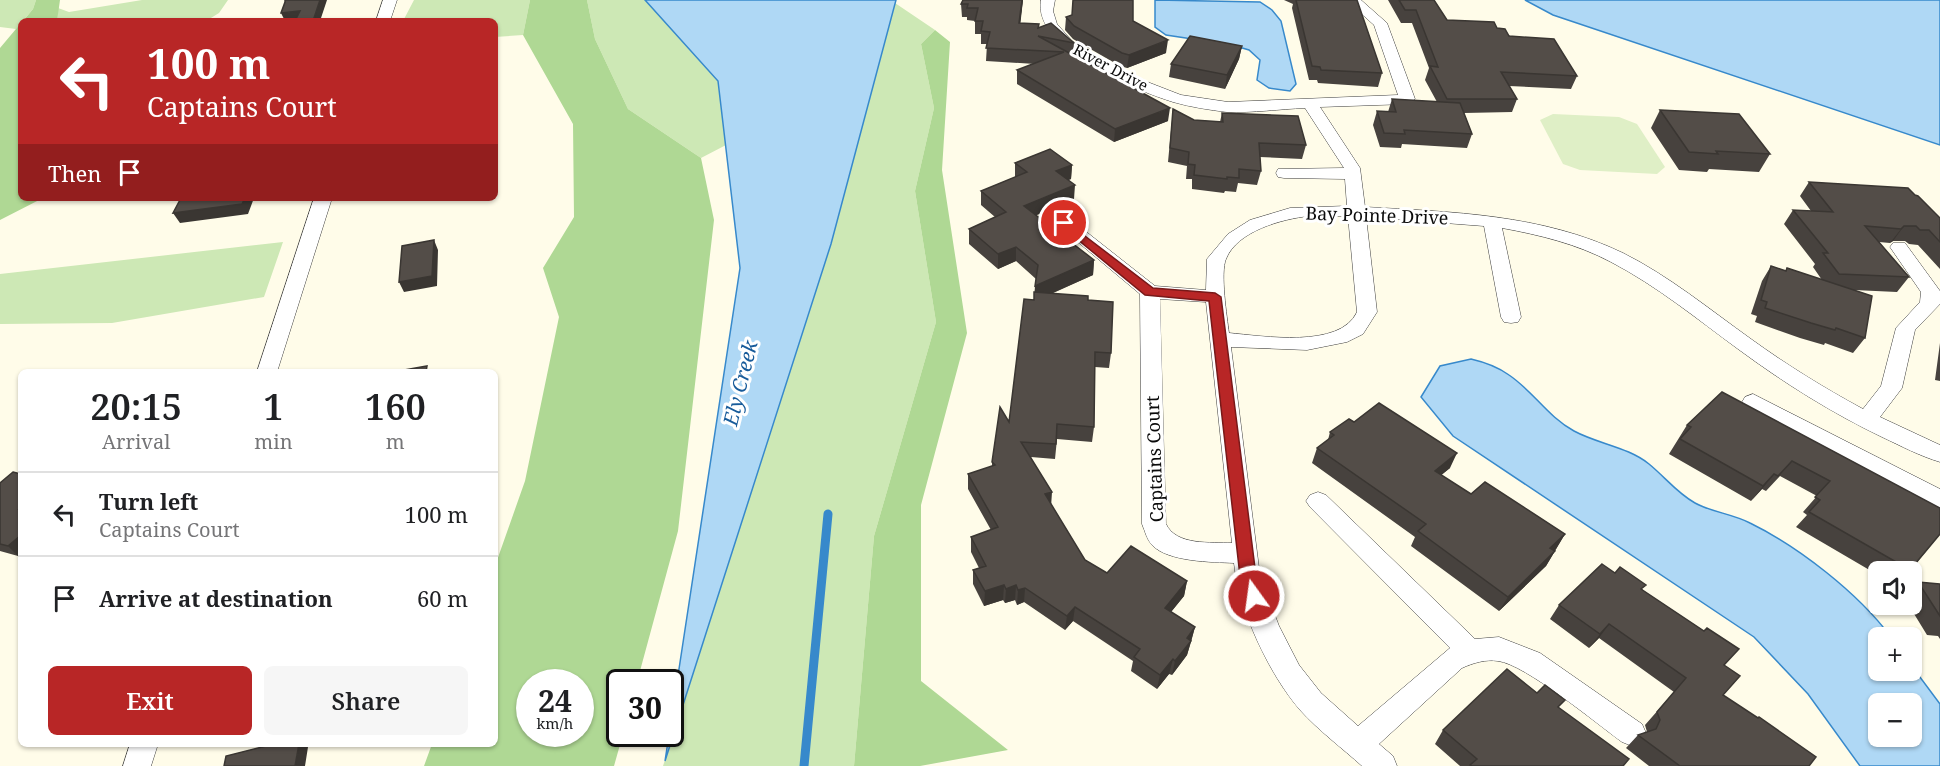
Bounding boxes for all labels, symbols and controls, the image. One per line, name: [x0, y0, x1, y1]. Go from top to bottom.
text: 100 m: [147, 34, 271, 91]
street label: River Drive: [1070, 39, 1152, 95]
icon: left: [48, 42, 126, 120]
text: Captains Court: [147, 88, 337, 125]
icon: arrive: [113, 156, 146, 189]
text: Then: [48, 158, 101, 188]
pin: [1038, 197, 1089, 248]
street label: Bay Pointe Drive: [1305, 201, 1449, 229]
icon: arrive: [1047, 206, 1080, 239]
water label: Ely Creek: [716, 337, 764, 429]
text: 20:15: [90, 382, 182, 431]
text: 1: [263, 382, 284, 431]
text: 160: [365, 382, 426, 431]
street label: Captains Court: [1140, 395, 1168, 523]
text: Arrival: [102, 428, 170, 455]
text: min: [254, 428, 293, 455]
text: m: [386, 428, 405, 455]
text: Turn left: [99, 486, 198, 516]
icon: left: [48, 498, 81, 531]
text: 100 m: [405, 499, 468, 529]
text: Captains Court: [99, 516, 240, 543]
map controls: [1868, 561, 1922, 747]
button: sound: [1868, 561, 1922, 615]
position arrow: [1222, 564, 1286, 628]
icon: arrive: [48, 582, 81, 615]
text: Arrive at destination: [99, 583, 333, 613]
text: 60 m: [417, 583, 468, 613]
button: +: [1868, 627, 1922, 681]
button: Exit: [48, 666, 252, 735]
button: Share: [264, 666, 468, 735]
speed limit sign: 30: [606, 669, 684, 747]
text: 24: [538, 680, 572, 721]
button: −: [1868, 693, 1922, 747]
text: km/h: [537, 713, 573, 733]

